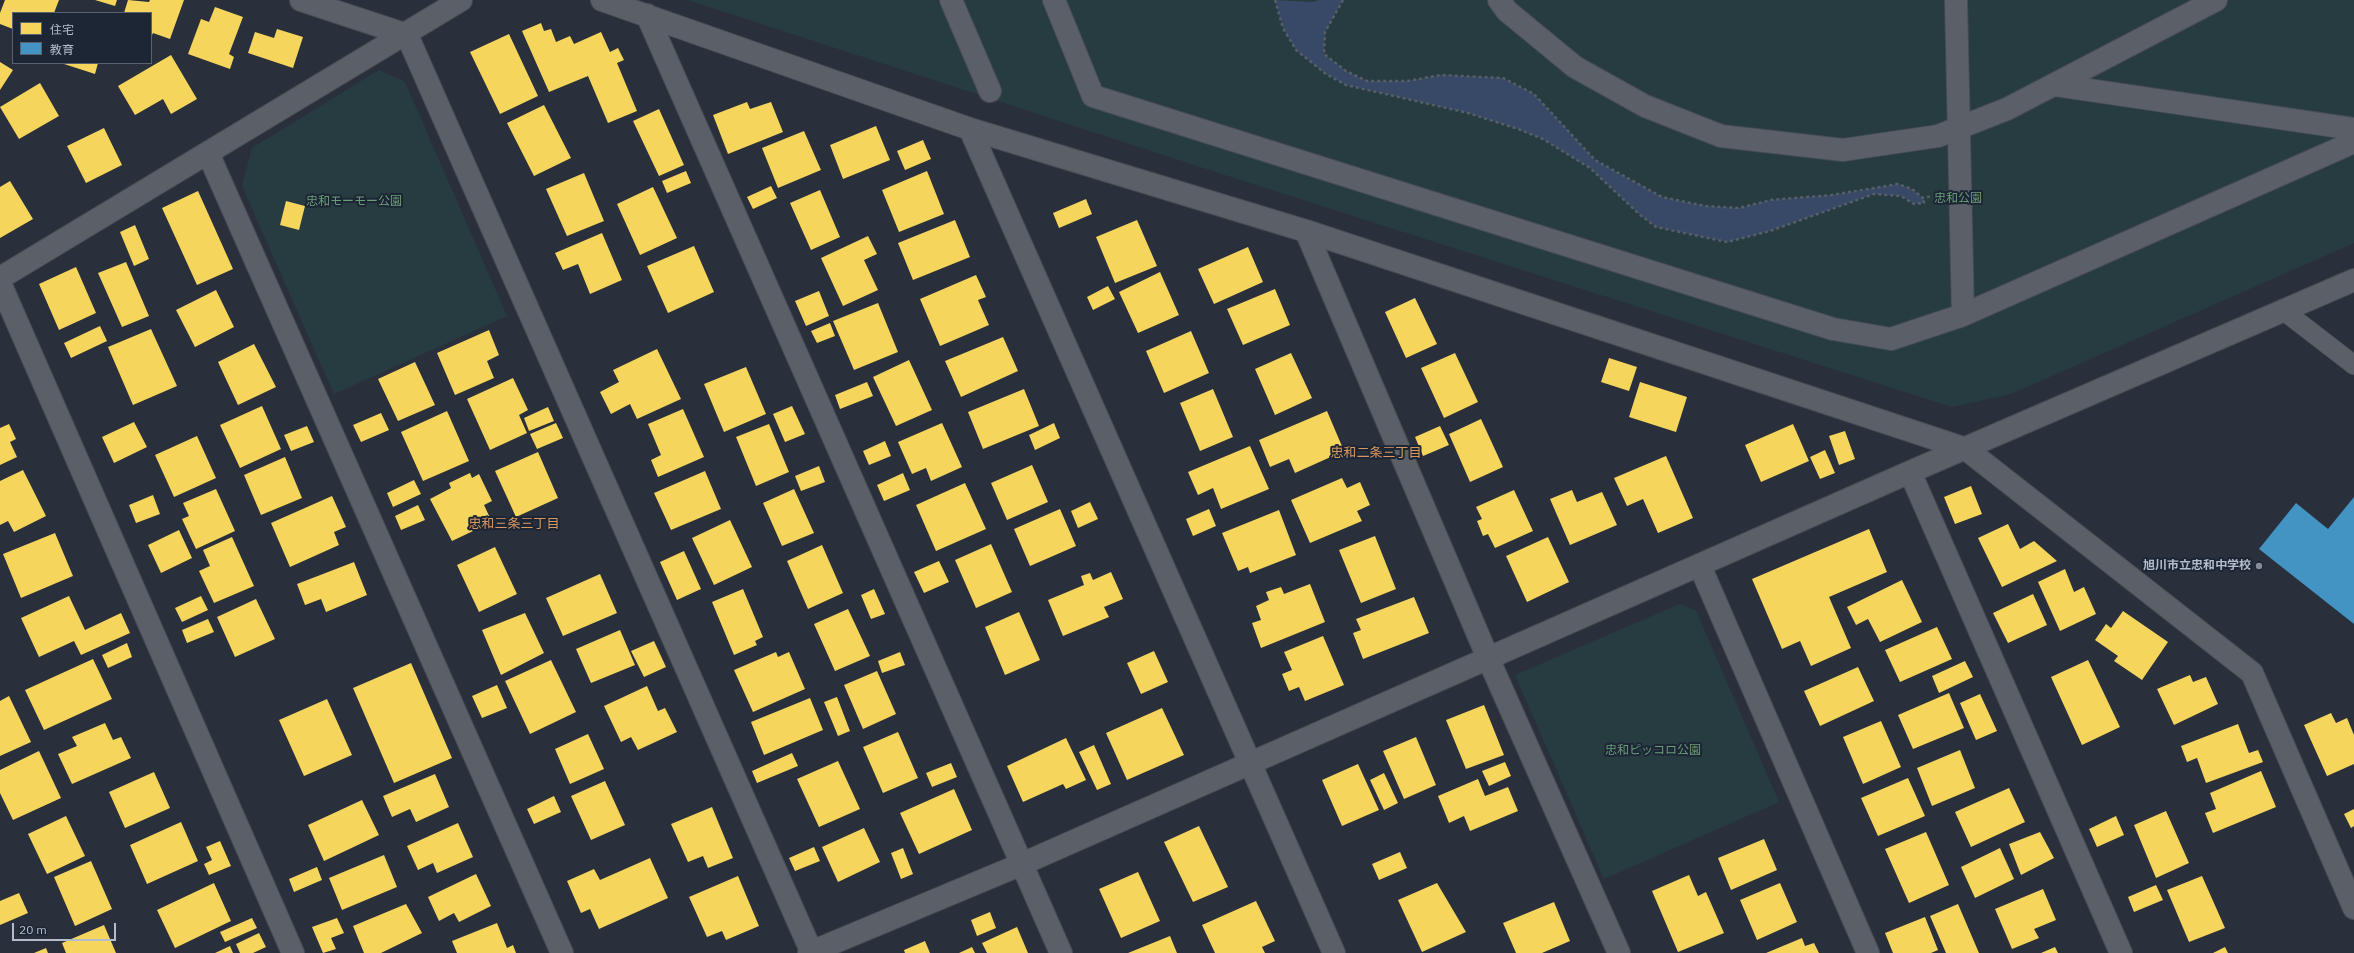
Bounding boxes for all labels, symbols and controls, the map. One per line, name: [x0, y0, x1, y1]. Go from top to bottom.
legend: [12, 12, 152, 64]
text: 住宅: [50, 22, 74, 37]
text: 教育: [50, 42, 74, 57]
park label: 忠和公園: [1934, 192, 1982, 206]
park label: 忠和モーモー公園: [306, 195, 402, 209]
district label: 忠和二条三丁目: [1331, 445, 1421, 461]
district label: 忠和三条三丁目: [469, 516, 559, 532]
place label: 旭川市立忠和中学校: [2143, 559, 2251, 573]
marker: 旭川市立忠和中学校: [2254, 561, 2264, 571]
park label: 忠和ピッコロ公園: [1605, 744, 1701, 758]
scale bar: [14, 915, 118, 941]
text: 20 m: [19, 922, 47, 937]

